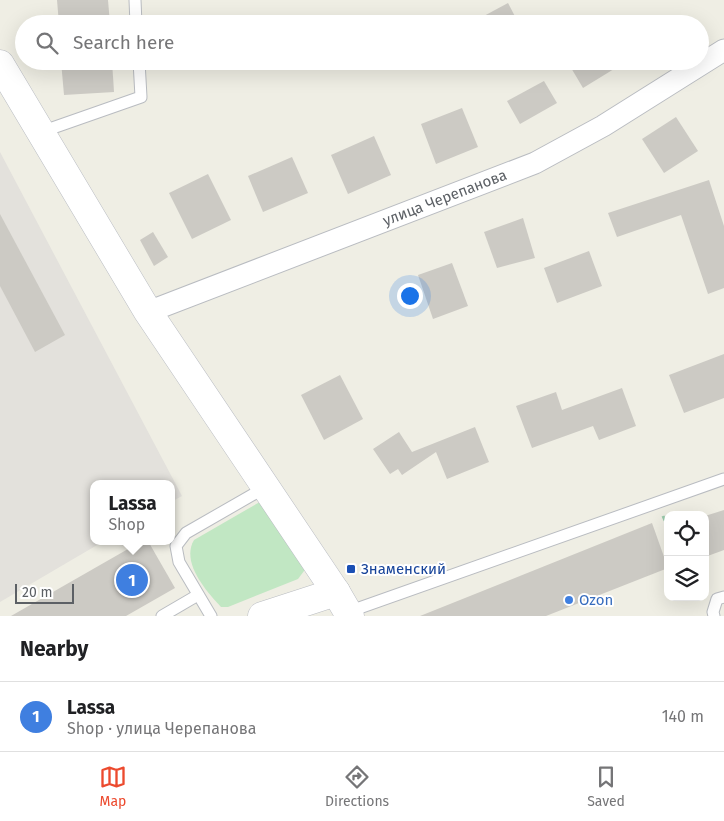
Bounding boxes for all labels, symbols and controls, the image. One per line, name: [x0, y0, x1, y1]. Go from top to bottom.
search box: [15, 15, 709, 70]
icon: search: [33, 29, 61, 57]
text: Search here: [73, 31, 174, 54]
street label: улица Черепанова: [380, 166, 509, 230]
your location: [397, 283, 423, 309]
popup: [90, 480, 175, 545]
text: Lassa: [108, 492, 157, 515]
map controls: [664, 511, 709, 601]
button: locate: [664, 511, 709, 556]
text: Shop: [108, 515, 145, 534]
button: layers: [664, 556, 709, 601]
place label: Знаменский: [361, 560, 446, 578]
pin: 1: [116, 561, 148, 599]
marker: Знаменский: [345, 563, 357, 575]
scale bar: [15, 581, 74, 604]
text: 20 m: [22, 584, 52, 601]
place label: Ozon: [579, 591, 613, 609]
marker: Ozon: [563, 594, 575, 606]
text: Nearby: [20, 636, 88, 662]
text: Lassa: [67, 696, 115, 719]
text: 1: [32, 707, 40, 726]
text: 140 m: [662, 707, 704, 726]
text: Shop · улица Черепанова: [67, 719, 256, 738]
tab: Map: [99, 763, 127, 810]
tab: Directions: [325, 763, 389, 810]
tab: Saved: [587, 763, 625, 810]

